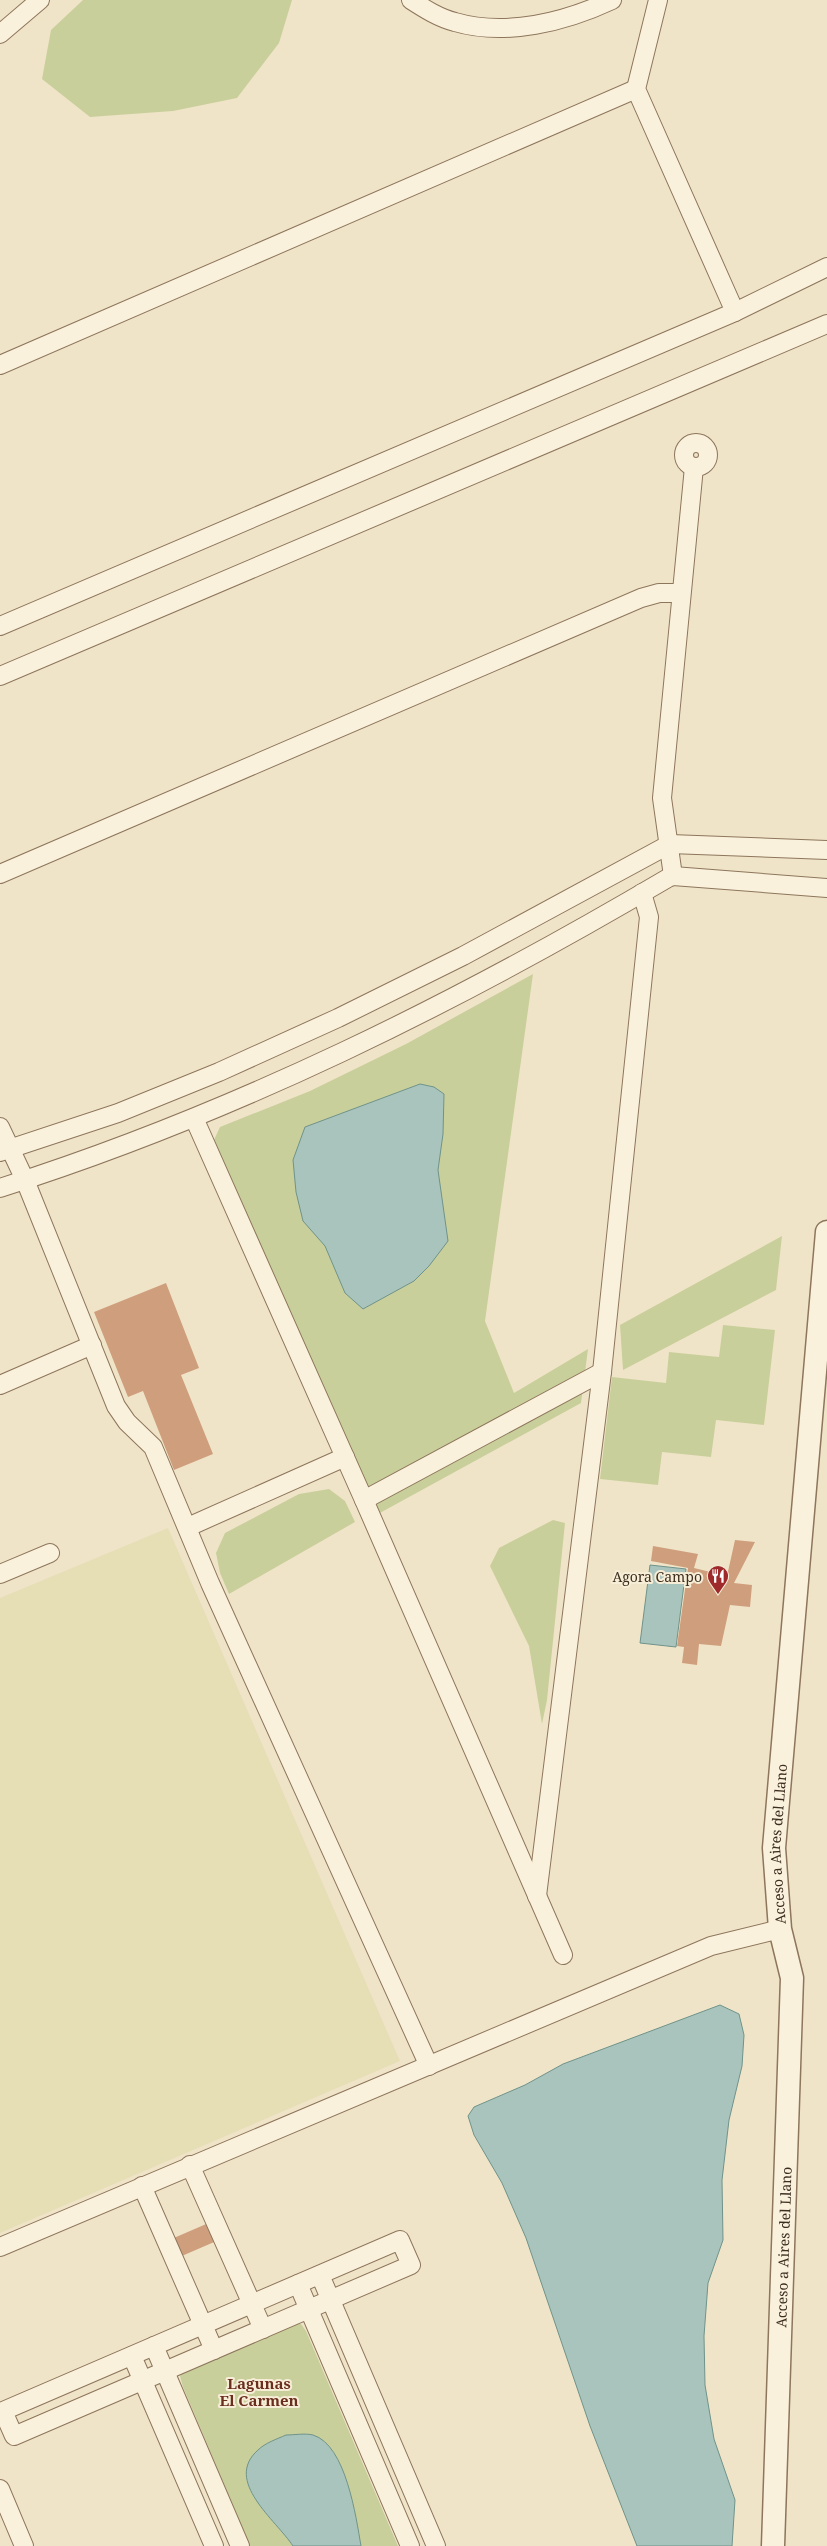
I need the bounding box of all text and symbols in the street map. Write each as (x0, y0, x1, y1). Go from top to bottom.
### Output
restaurant icon: Agora Campo (706, 1564, 730, 1595)
place label: Agora Campo (613, 1567, 702, 1586)
street label: Acceso a Aires del Llano (764, 1763, 791, 1925)
street label: Acceso a Aires del Llano (771, 2166, 795, 2328)
district label: Lagunas El Carmen (219, 2373, 299, 2410)

